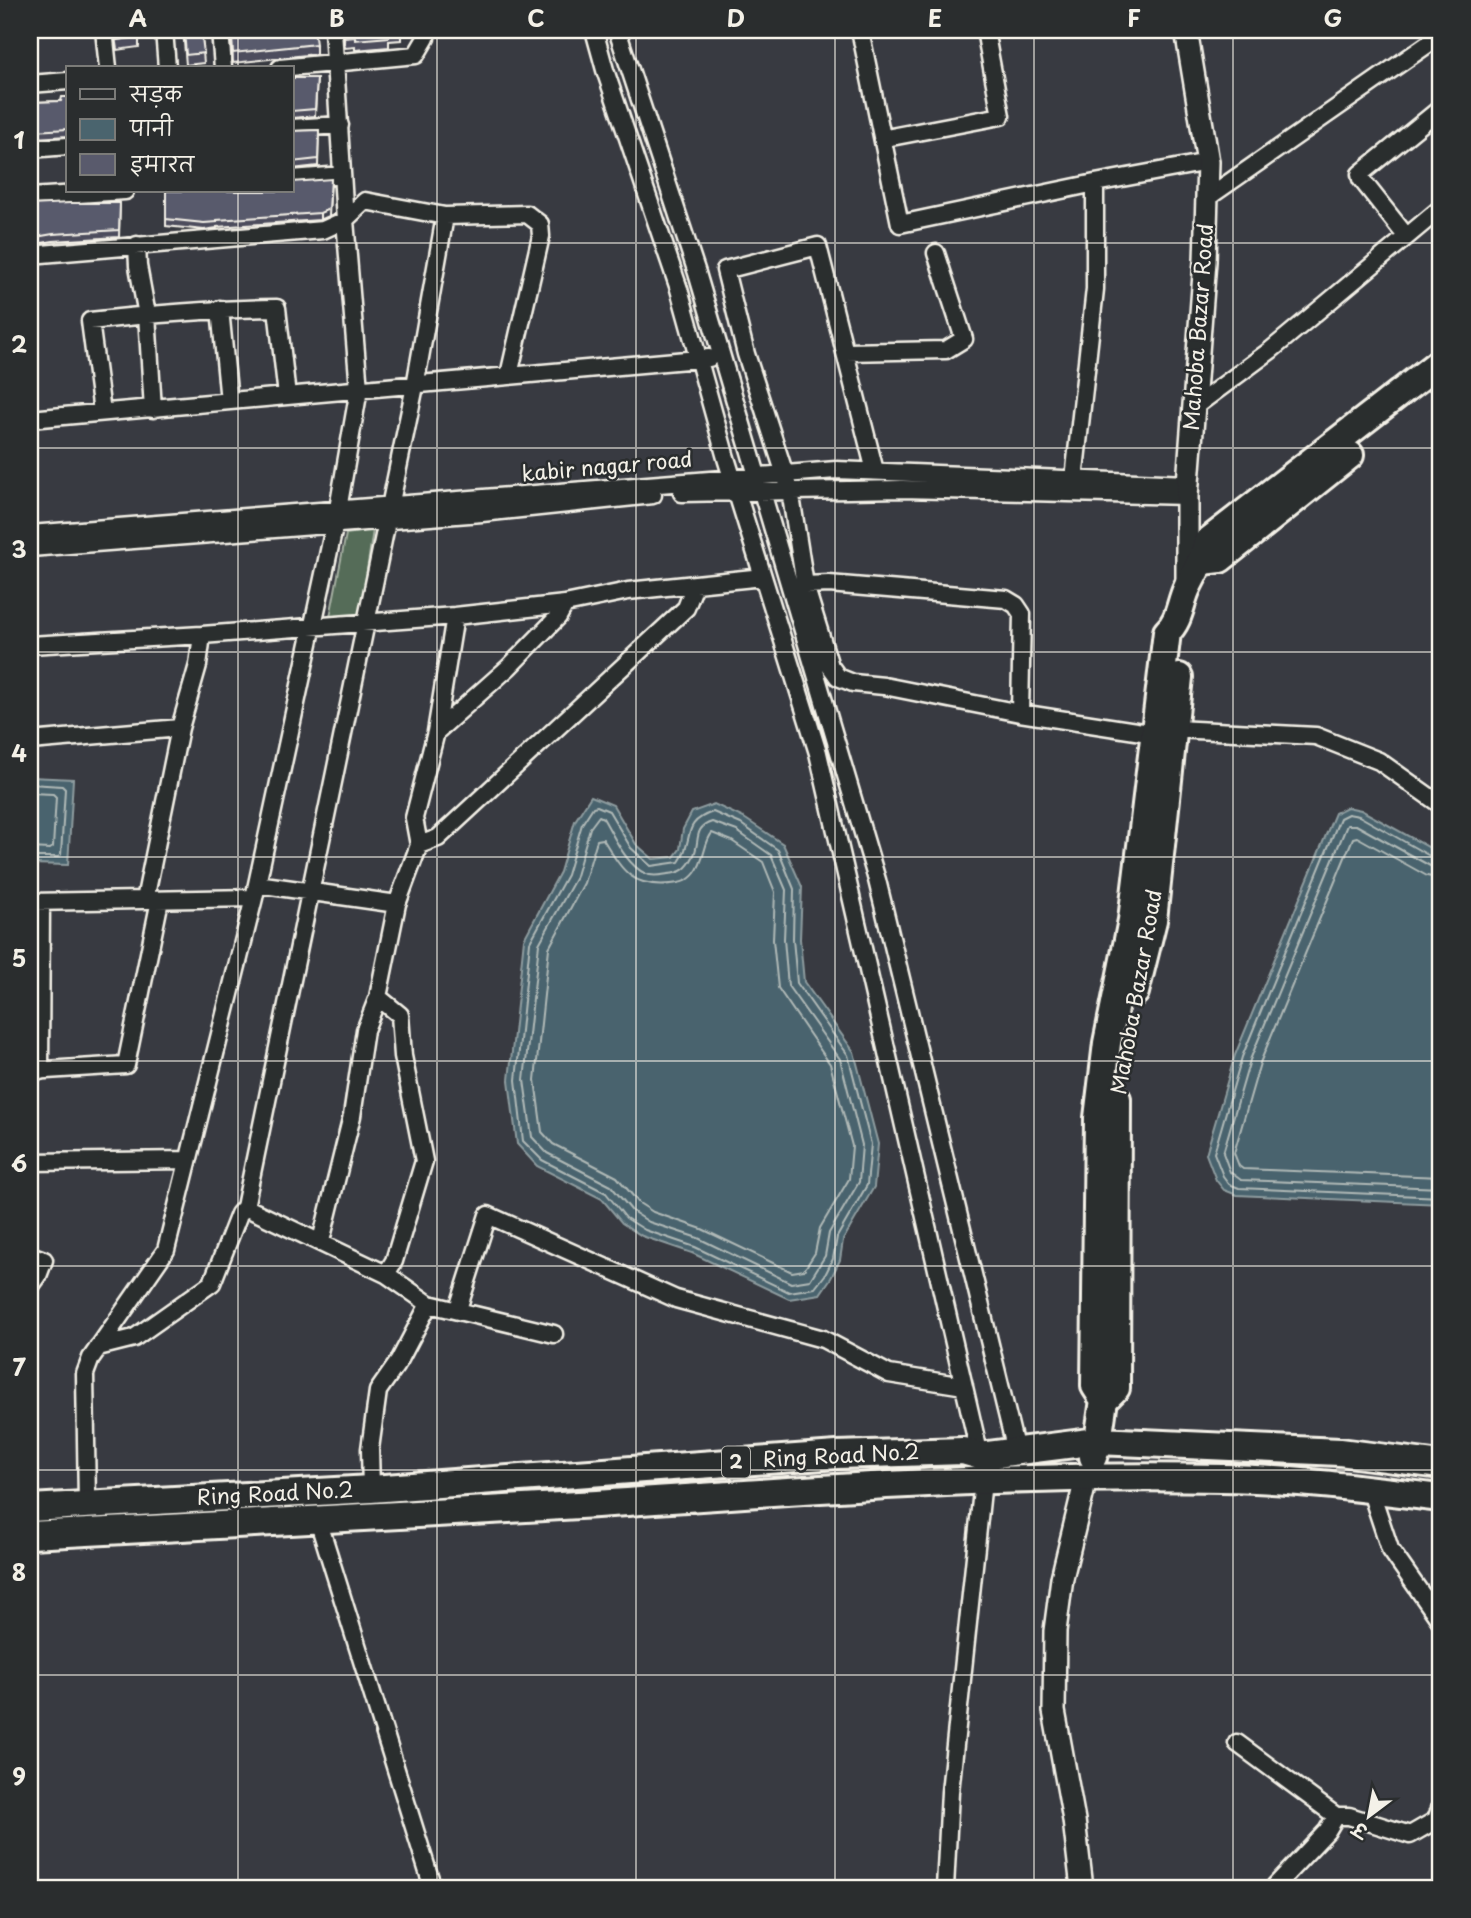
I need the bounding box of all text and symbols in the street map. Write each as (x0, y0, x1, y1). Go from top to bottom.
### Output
text: A (129, 0, 147, 35)
text: B (329, 0, 345, 35)
text: C (527, 0, 545, 35)
text: D (727, 0, 745, 35)
text: E (928, 0, 942, 35)
text: F (1127, 0, 1141, 35)
text: G (1324, 0, 1342, 35)
legend (66, 66, 294, 192)
text: सड़क (129, 77, 183, 109)
text: पानी (129, 111, 175, 143)
text: 1 (14, 122, 25, 157)
text: इमारत (130, 147, 196, 179)
street label: Mahoba Bazar Road (1174, 222, 1220, 432)
text: 2 (11, 326, 27, 361)
street label: kabir nagar road (520, 442, 694, 488)
text: 3 (11, 531, 27, 566)
text: 4 (11, 735, 27, 770)
street label: Mahoba Bazar Road (1101, 887, 1169, 1097)
text: 5 (12, 940, 26, 975)
text: 6 (11, 1145, 27, 1180)
text: 7 (12, 1349, 26, 1384)
street label: Ring Road No.2 (762, 1434, 920, 1474)
road number: 2 (722, 1446, 750, 1478)
street label: Ring Road No.2 (196, 1472, 354, 1512)
text: 8 (12, 1554, 26, 1589)
text: 9 (12, 1758, 26, 1793)
north arrow (1334, 1782, 1404, 1852)
text: उ (1345, 1815, 1374, 1848)

